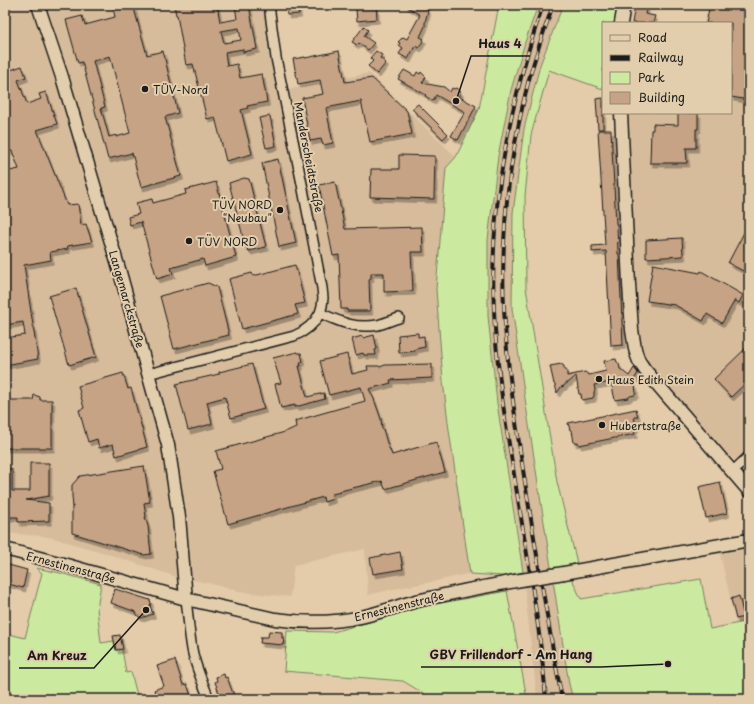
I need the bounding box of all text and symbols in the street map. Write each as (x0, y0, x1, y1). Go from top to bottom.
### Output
legend (602, 22, 732, 114)
text: Road (638, 28, 667, 46)
callout: Haus 4 (471, 32, 530, 56)
text: Haus 4 (478, 34, 522, 52)
text: Railway (638, 48, 684, 66)
text: Park (638, 68, 665, 86)
place label: TÜV-Nord (153, 81, 208, 98)
marker: TÜV-Nord (140, 84, 150, 94)
text: Building (638, 88, 685, 106)
street label: Manderscheidtstraße (290, 100, 328, 214)
place label: TÜV NORD "Neubau" (212, 196, 272, 226)
marker: TÜV NORD "Neubau" (275, 205, 285, 215)
place label: TÜV NORD (197, 233, 257, 250)
marker: TÜV NORD (184, 236, 194, 246)
street label: Langemarckstraße (105, 248, 149, 350)
place label: Haus Edith Stein (607, 371, 694, 388)
marker: Haus Edith Stein (594, 374, 604, 384)
place label: Hubertstraße (610, 417, 681, 434)
marker: Hubertstraße (597, 420, 607, 430)
street label: Ernestinenstraße (24, 547, 118, 587)
street label: Ernestinenstraße (352, 587, 446, 625)
callout: GBV Frillendorf - Am Hang (421, 643, 601, 667)
callout: Am Kreuz (19, 644, 94, 668)
text: GBV Frillendorf - Am Hang (430, 645, 592, 663)
text: Am Kreuz (27, 646, 87, 664)

